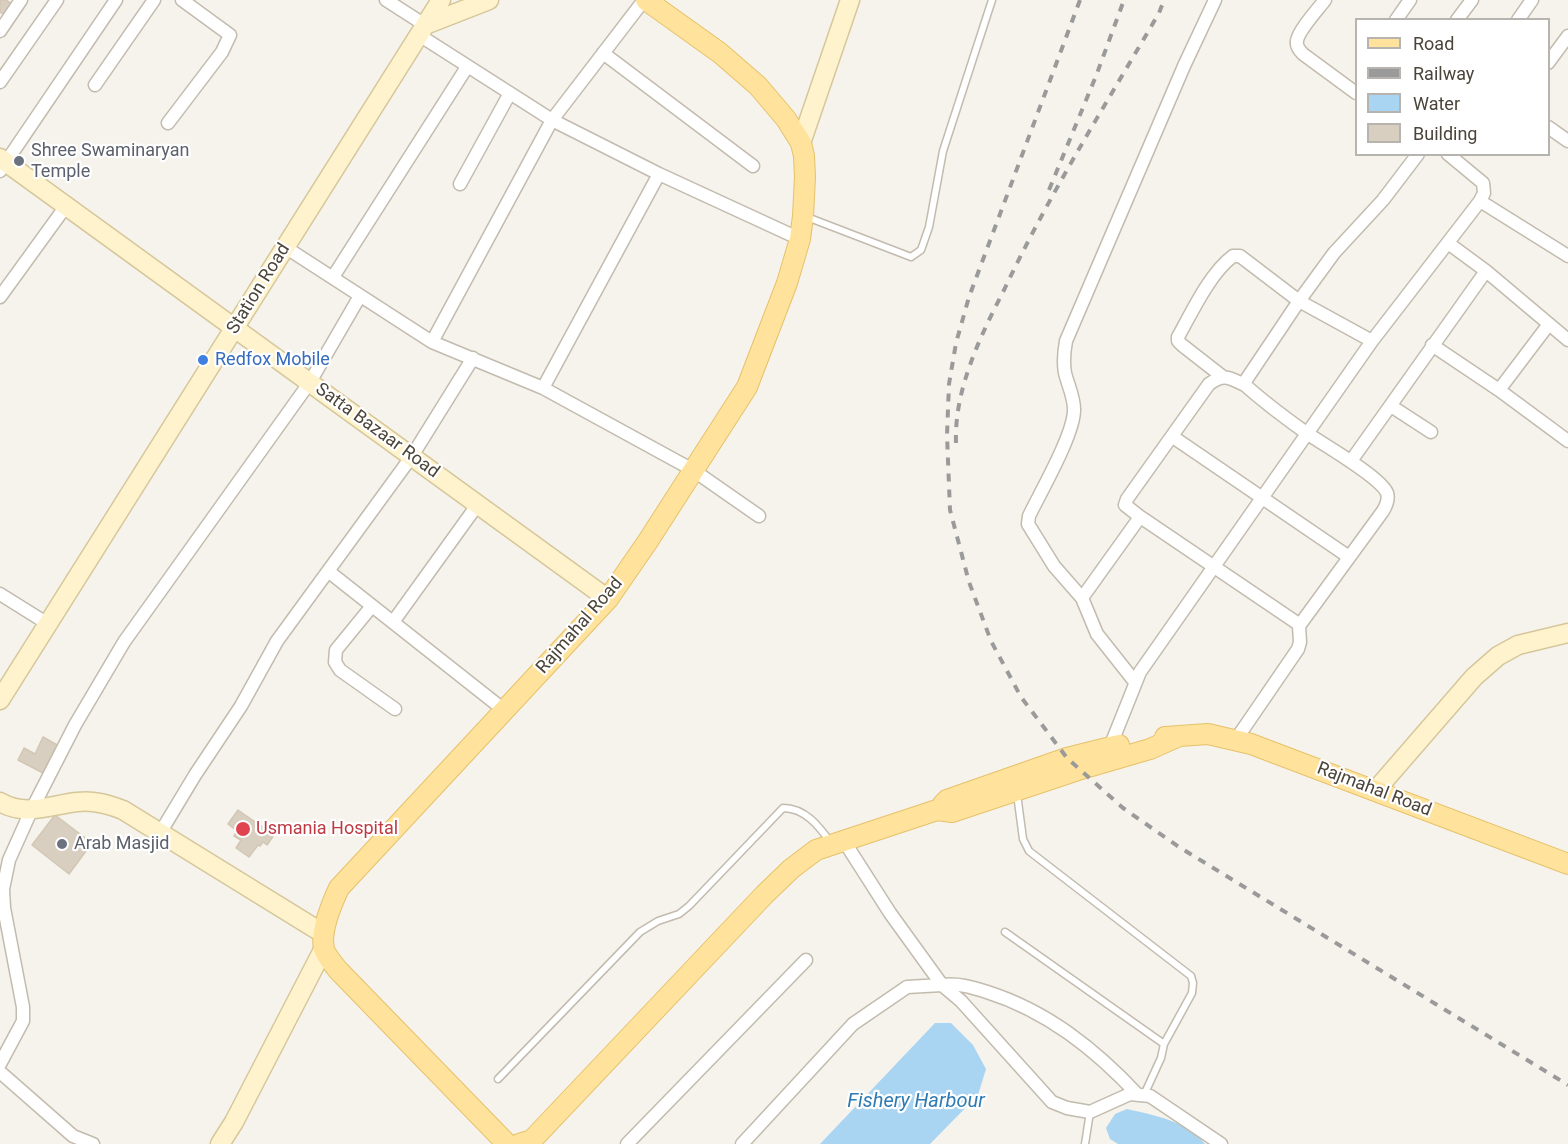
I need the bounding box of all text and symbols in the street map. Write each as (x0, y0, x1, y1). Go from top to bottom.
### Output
legend (1355, 18, 1550, 156)
text: Road (1413, 33, 1454, 54)
text: Railway (1413, 63, 1474, 84)
text: Water (1413, 93, 1460, 114)
text: Building (1413, 123, 1477, 144)
place label: Shree Swaminaryan Temple (31, 140, 189, 182)
marker: Shree Swaminaryan Temple (12, 154, 26, 168)
street label: Station Road (223, 240, 295, 338)
place label: Redfox Mobile (215, 349, 330, 371)
marker: Redfox Mobile (196, 353, 210, 367)
street label: Satta Bazaar Road (311, 379, 443, 483)
street label: Rajmahal Road (532, 573, 628, 679)
street label: Rajmahal Road (1314, 758, 1434, 822)
place label: Usmania Hospital (256, 818, 398, 840)
marker: Usmania Hospital (234, 820, 252, 838)
place label: Arab Masjid (74, 833, 169, 855)
marker: Arab Masjid (55, 837, 69, 851)
water label: Fishery Harbour (847, 1090, 985, 1114)

